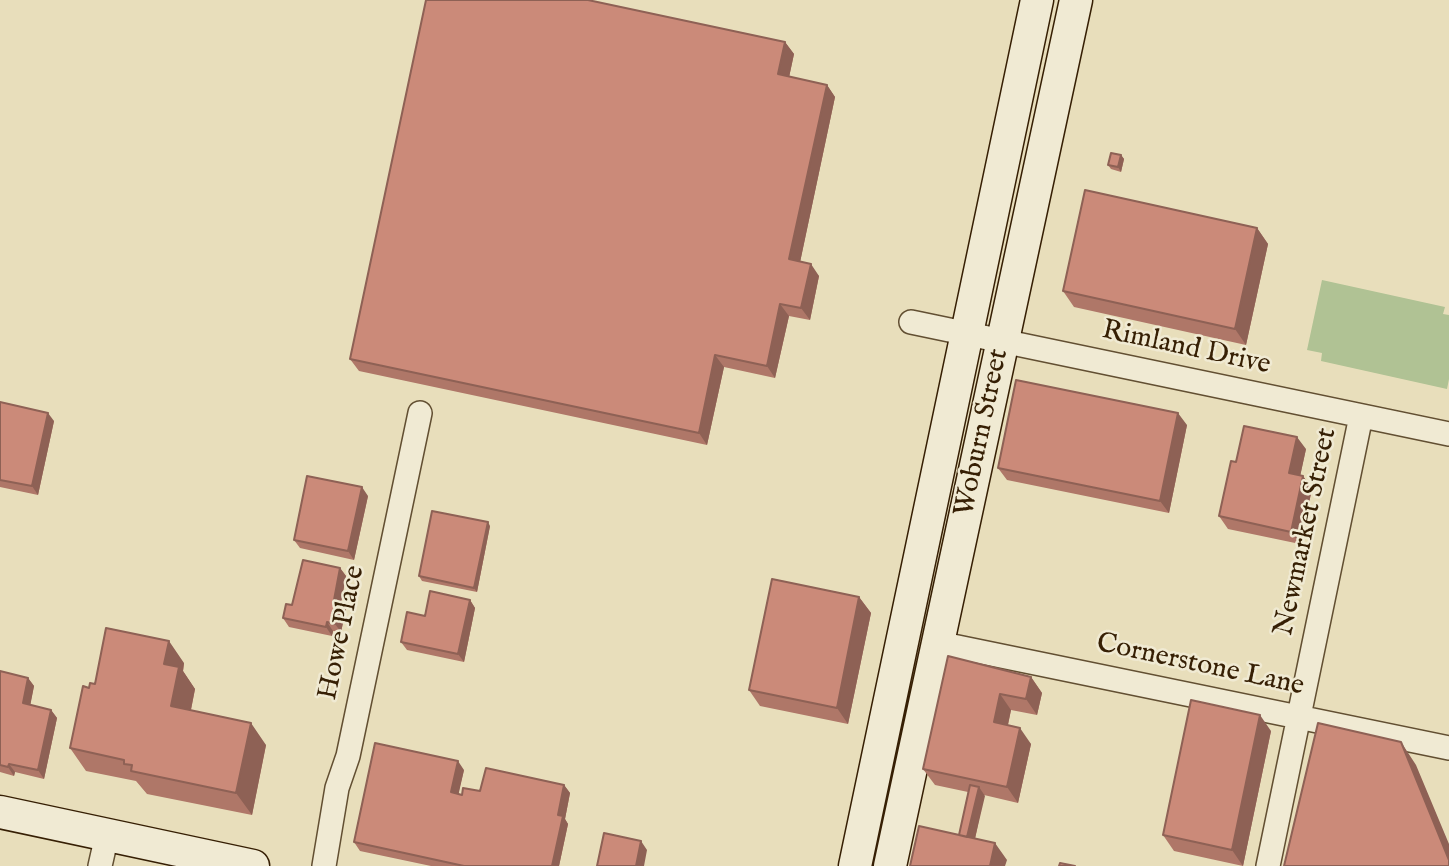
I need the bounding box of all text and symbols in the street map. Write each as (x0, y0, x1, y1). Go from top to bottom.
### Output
street label: Rimland Drive (1099, 315, 1273, 383)
street label: Woburn Street (949, 346, 1017, 520)
street label: Newmarket Street (1269, 425, 1345, 639)
street label: Howe Place (312, 563, 374, 703)
street label: Cornerstone Lane (1093, 628, 1307, 704)

